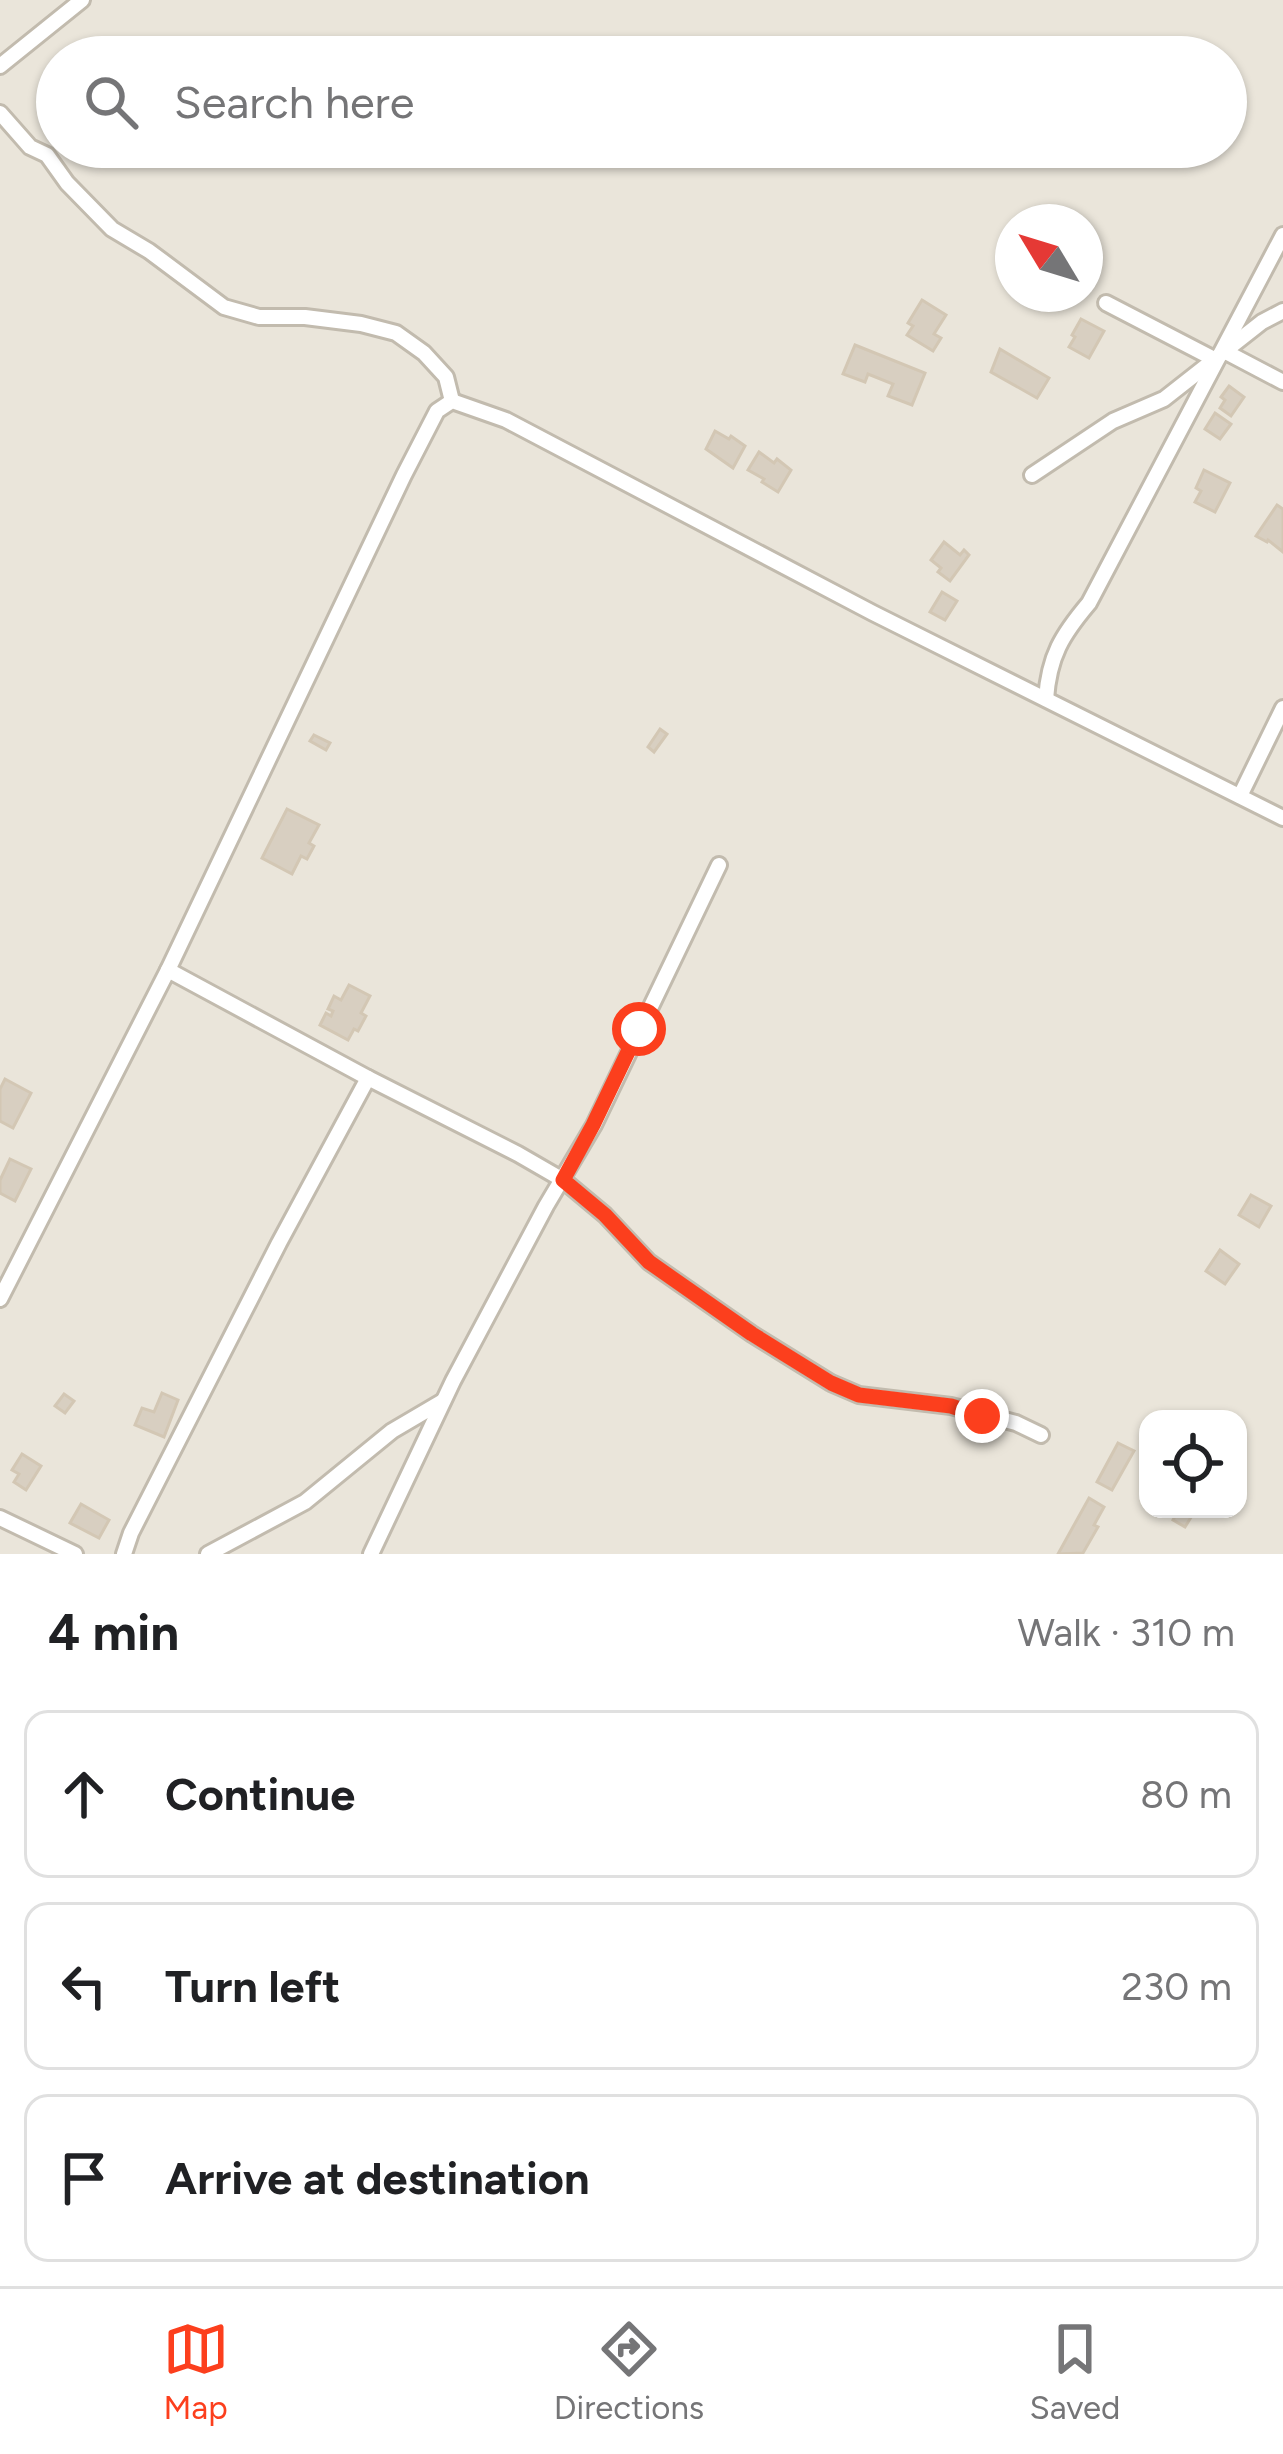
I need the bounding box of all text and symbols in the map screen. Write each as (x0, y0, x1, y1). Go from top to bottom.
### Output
search box (36, 36, 1247, 168)
icon: search (78, 69, 144, 135)
text: Search here (174, 75, 414, 129)
north arrow (995, 204, 1103, 312)
route start (612, 1002, 666, 1056)
route end (955, 1389, 1009, 1443)
map controls (1139, 1410, 1247, 1518)
button: locate (1139, 1410, 1247, 1518)
text: 4 min (48, 1602, 179, 1663)
text: Walk · 310 m (1017, 1609, 1235, 1656)
icon: ahead (51, 1761, 117, 1827)
text: Continue (165, 1767, 355, 1821)
text: 80 m (1140, 1771, 1232, 1818)
icon: left (51, 1953, 117, 2019)
text: Turn left (165, 1959, 340, 2013)
text: 230 m (1121, 1963, 1232, 2010)
icon: arrive (51, 2145, 117, 2211)
text: Arrive at destination (165, 2151, 589, 2205)
tab: Map (163, 2316, 229, 2427)
tab: Directions (554, 2316, 704, 2427)
tab: Saved (1029, 2316, 1120, 2427)

